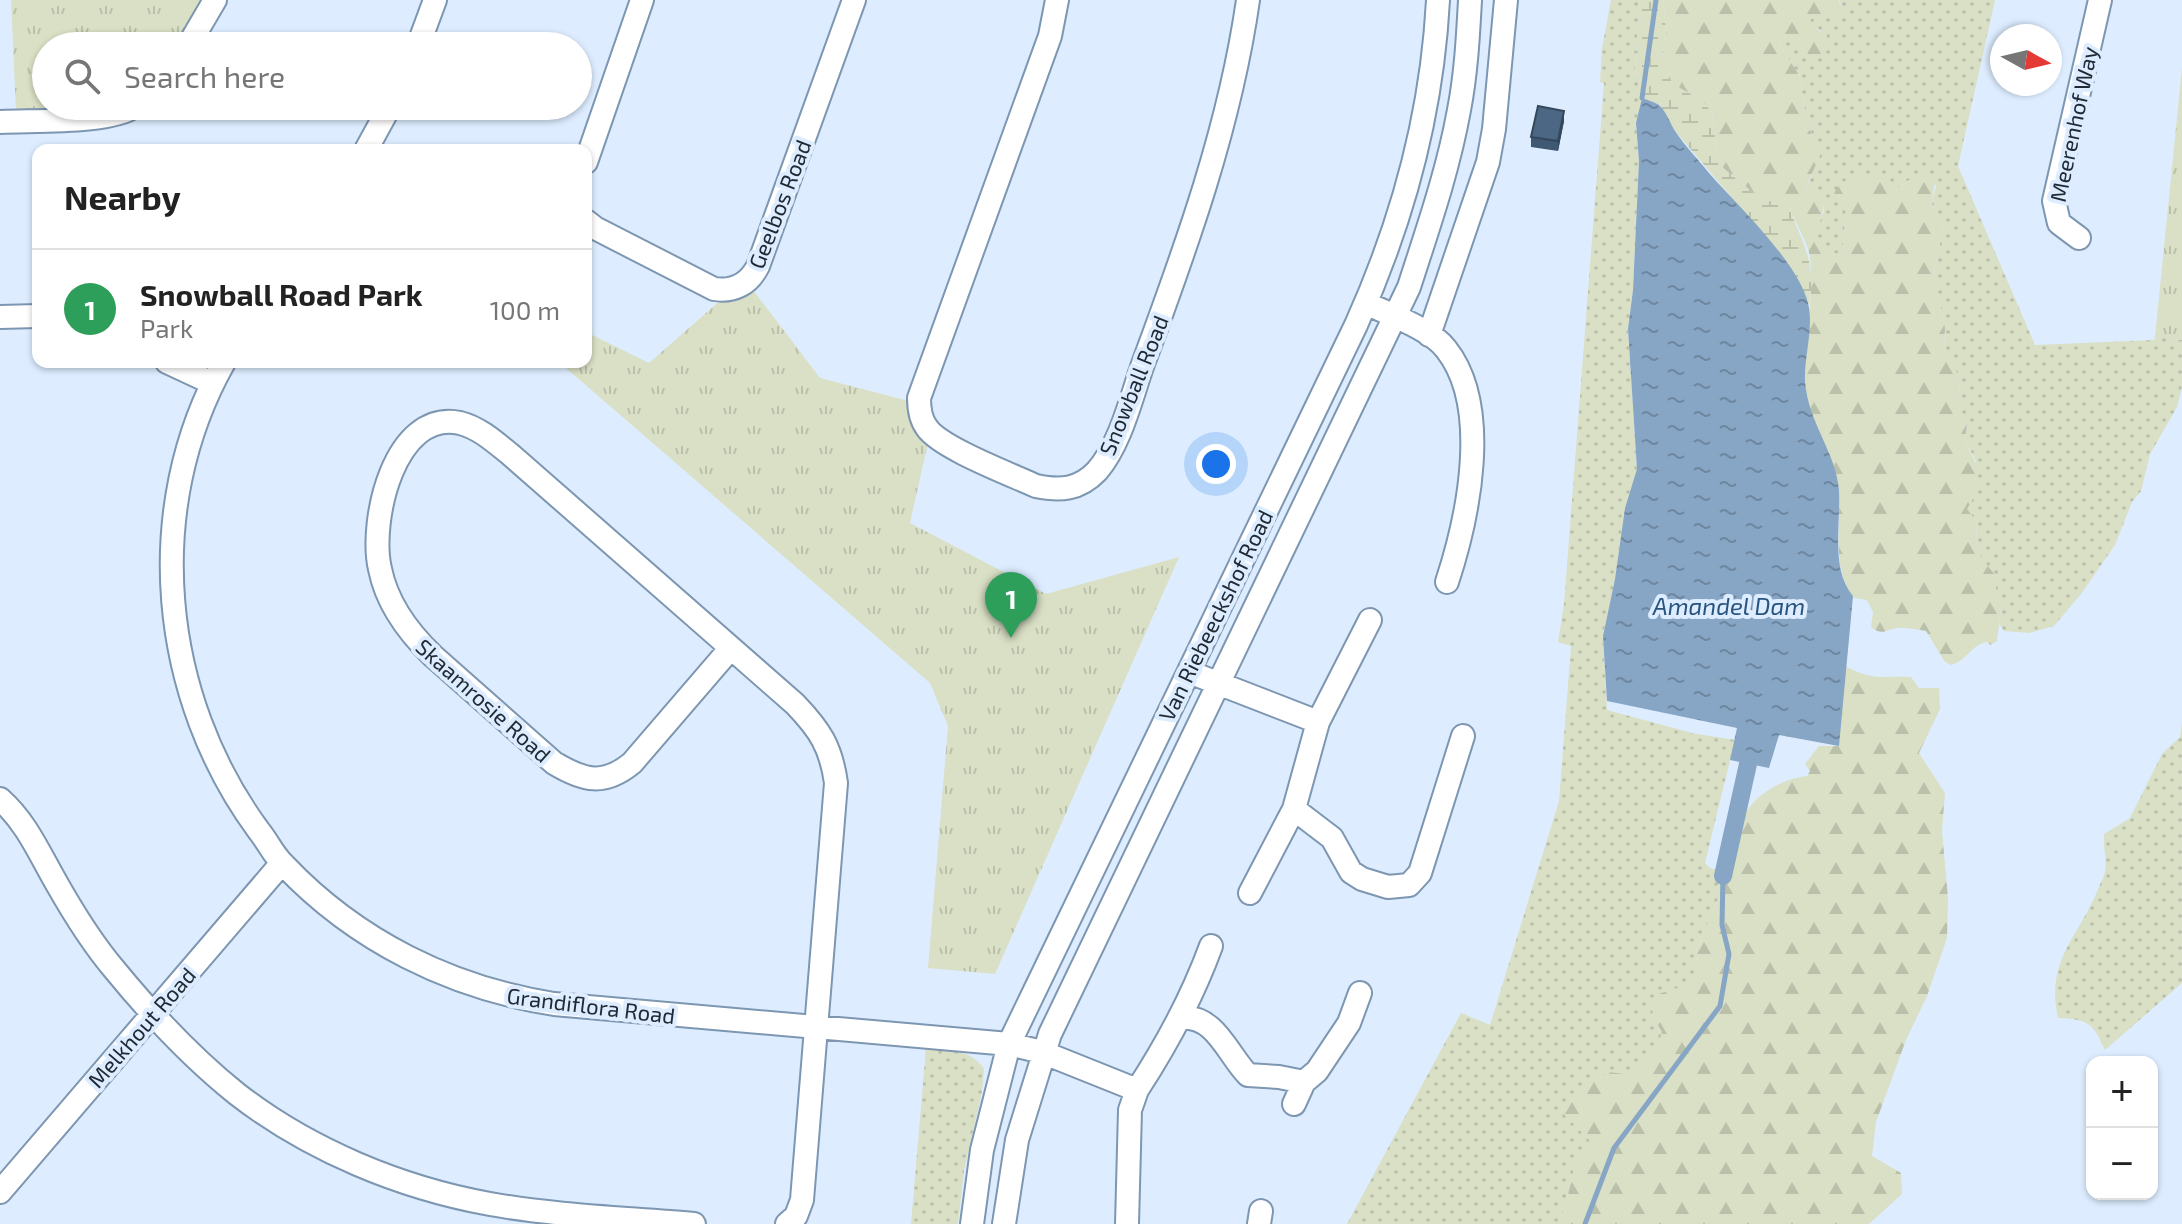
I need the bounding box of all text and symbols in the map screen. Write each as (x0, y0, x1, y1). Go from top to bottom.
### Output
north arrow (1990, 24, 2062, 96)
search box (32, 32, 592, 120)
street label: Meerenhof Way (2044, 44, 2102, 204)
icon: search (60, 54, 104, 98)
text: Search here (124, 58, 285, 94)
street label: Geelbos Road (743, 136, 815, 272)
text: Nearby (64, 176, 181, 217)
text: Snowball Road Park (140, 276, 423, 312)
text: 1 (84, 294, 96, 325)
text: 100 m (490, 294, 560, 325)
street label: Snowball Road (1093, 311, 1173, 459)
text: Park (140, 312, 193, 343)
your location (1196, 444, 1236, 484)
street label: Van Riebeeckshof Road (1153, 505, 1277, 725)
pin: 1 (985, 572, 1037, 638)
water label: Amandel Dam (1652, 591, 1805, 620)
street label: Skaamrosie Road (411, 633, 557, 767)
street label: Melkhout Road (82, 962, 200, 1092)
street label: Grandiflora Road (505, 982, 677, 1028)
map controls (2086, 1056, 2158, 1200)
button: + (2086, 1056, 2158, 1128)
button: − (2086, 1128, 2158, 1200)

